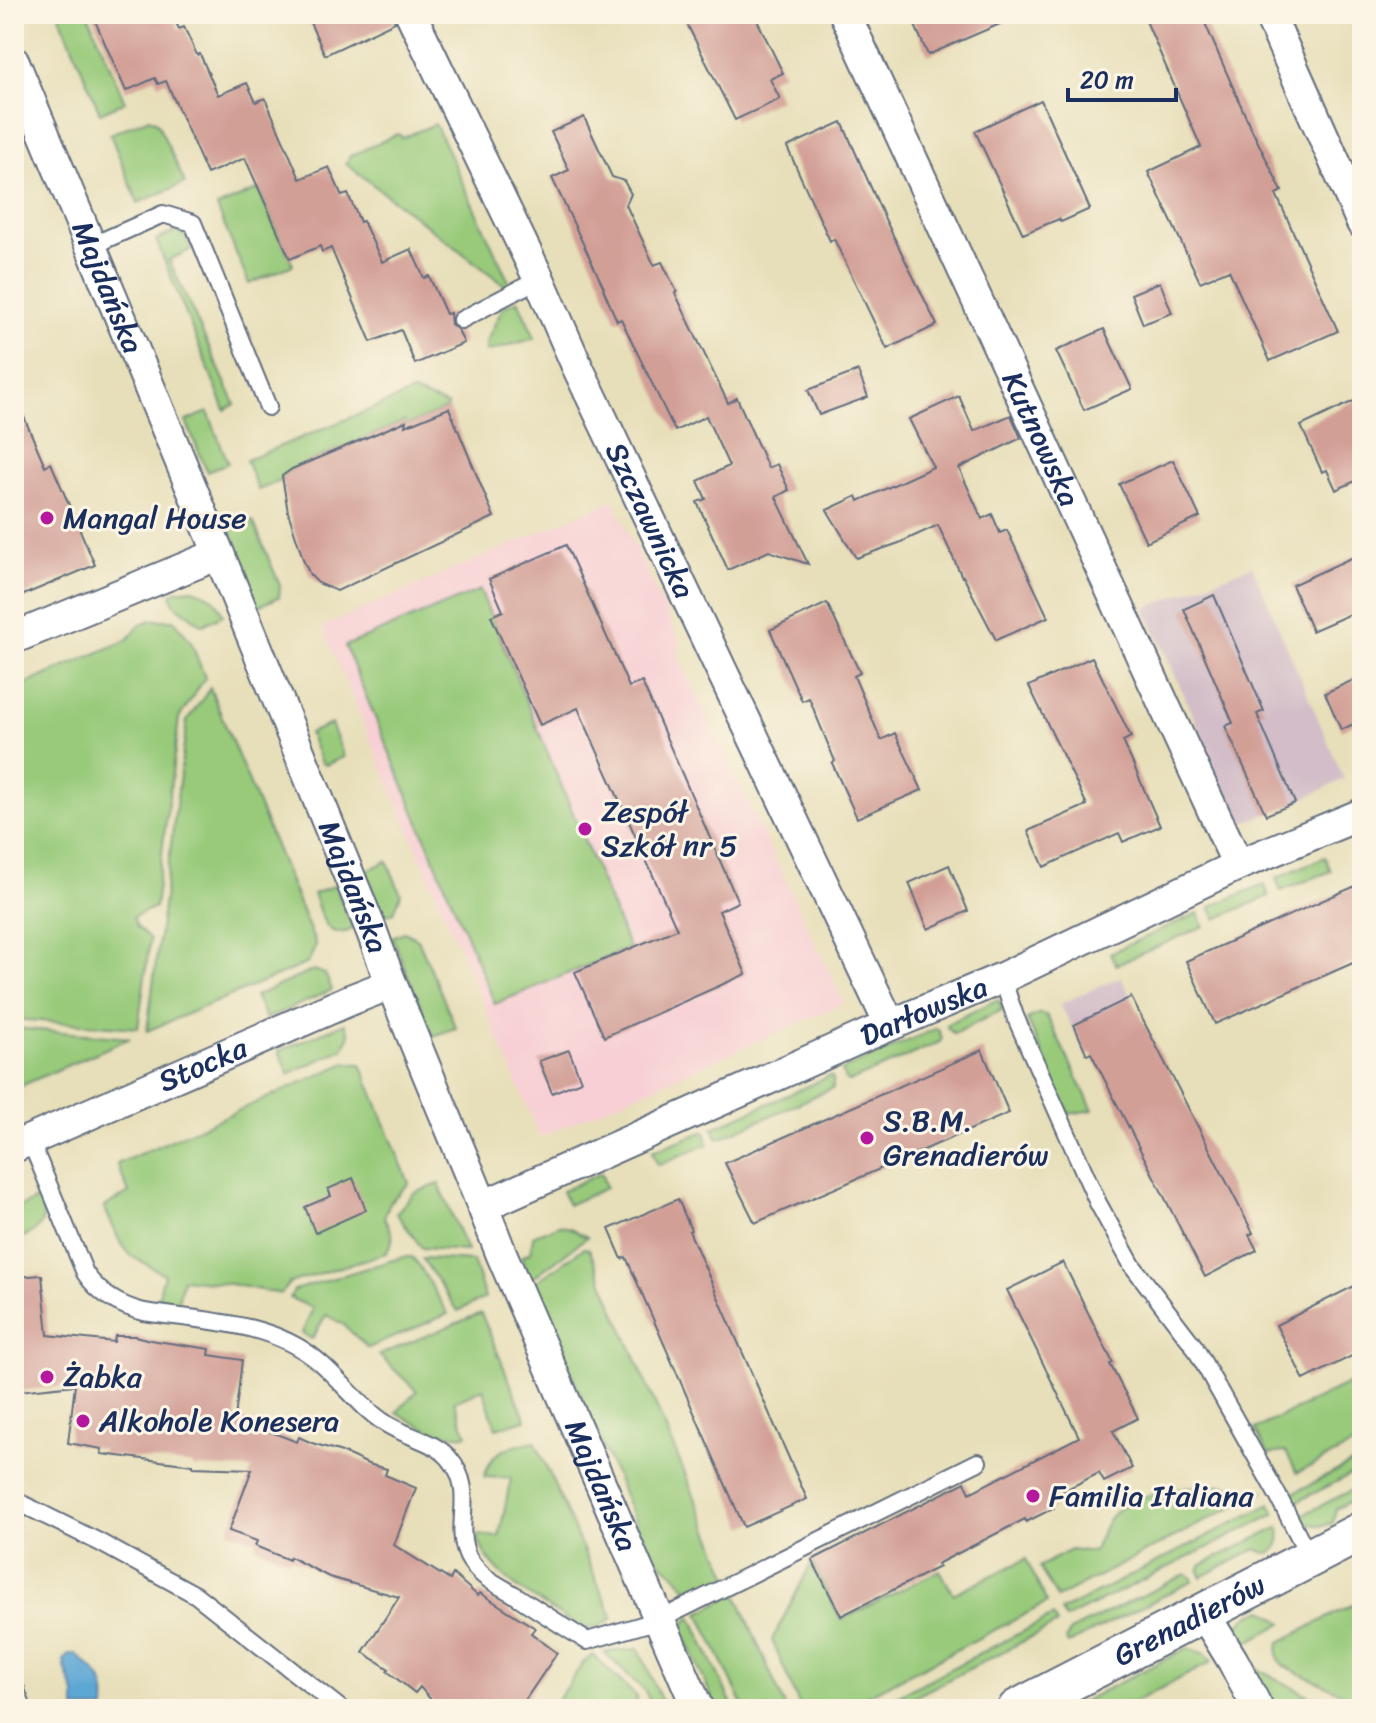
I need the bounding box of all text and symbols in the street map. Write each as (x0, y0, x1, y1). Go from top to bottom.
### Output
scale bar (1068, 52, 1176, 102)
text: 20 m (1080, 59, 1134, 101)
street label: Majdańska (56, 212, 160, 362)
street label: Kutnowska (986, 362, 1096, 516)
street label: Szczawnicka (590, 433, 711, 608)
place label: Mangal House (63, 491, 247, 545)
marker: Mangal House (38, 509, 56, 527)
place label: Zespół Szkół nr 5 (601, 785, 738, 873)
street label: Majdańska (302, 812, 405, 961)
marker: Zespół Szkół nr 5 (576, 820, 594, 838)
street label: Darłowska (851, 960, 996, 1062)
street label: Stocka (149, 1021, 257, 1108)
place label: S.B.M. Grenadierów (883, 1094, 1049, 1182)
marker: S.B.M. Grenadierów (858, 1129, 876, 1147)
place label: Żabka (63, 1350, 143, 1404)
marker: Żabka (38, 1368, 56, 1386)
place label: Alkohole Konesera (98, 1394, 339, 1448)
street label: Majdańska (549, 1411, 654, 1560)
marker: Alkohole Konesera (74, 1412, 92, 1430)
place label: Familia Italiana (1049, 1469, 1255, 1523)
marker: Familia Italiana (1024, 1487, 1042, 1505)
street label: Grenadierów (1103, 1558, 1276, 1682)

